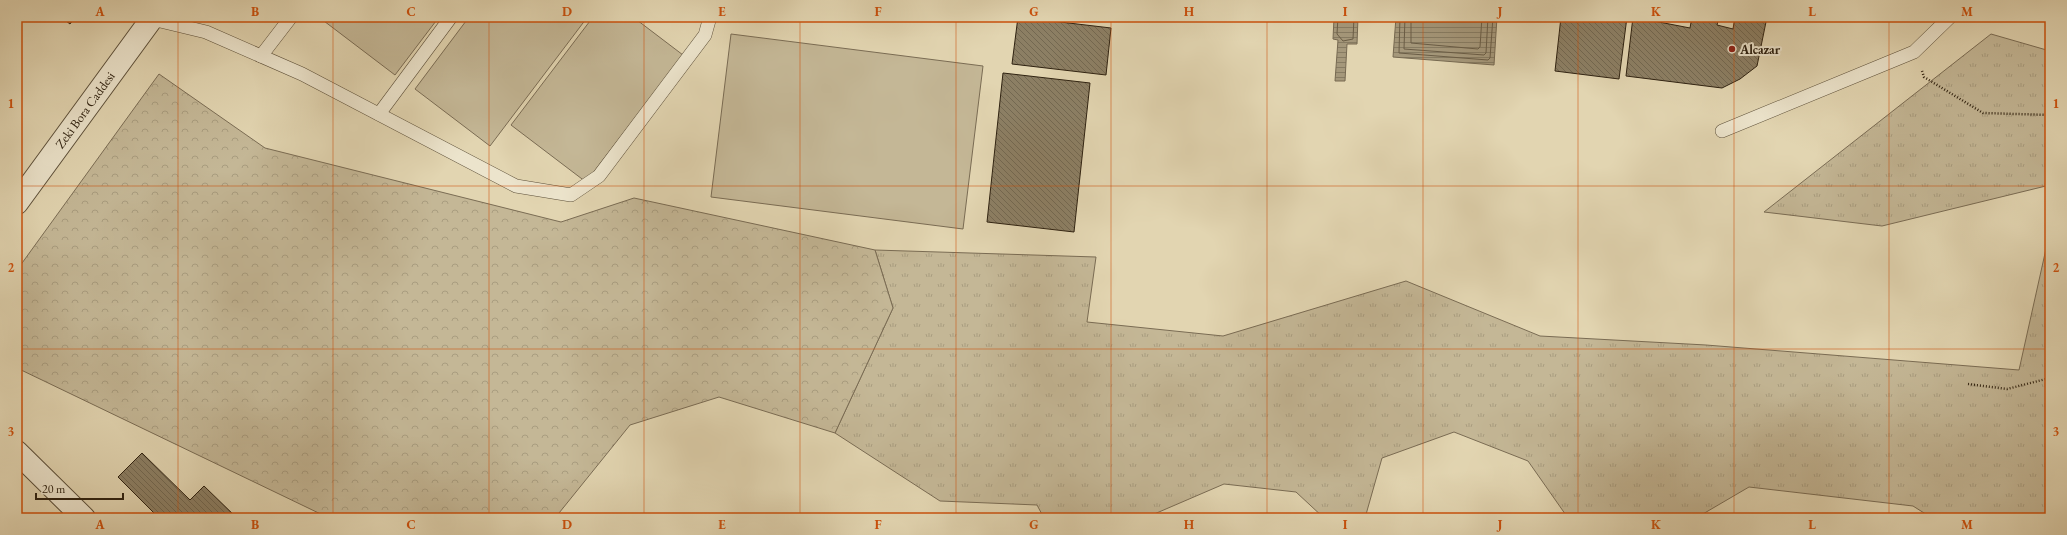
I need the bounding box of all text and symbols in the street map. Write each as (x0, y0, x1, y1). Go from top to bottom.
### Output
text: A (94, 3, 105, 20)
text: B (251, 3, 259, 20)
text: C (406, 3, 416, 20)
text: D (562, 3, 572, 20)
text: E (718, 3, 726, 20)
text: F (874, 3, 882, 20)
text: G (1029, 3, 1039, 20)
text: H (1184, 3, 1195, 20)
text: I (1343, 3, 1348, 20)
text: J (1496, 3, 1503, 20)
text: K (1651, 3, 1662, 20)
text: L (1808, 3, 1816, 20)
text: M (1961, 3, 1973, 20)
place label: Alcazar (1739, 41, 1781, 58)
marker: Alcazar (1727, 44, 1737, 54)
street label: Zeki Bora Caddesi (51, 68, 119, 152)
text: 1 (8, 95, 15, 112)
text: 1 (2053, 95, 2060, 112)
text: 2 (8, 259, 15, 276)
text: 2 (2053, 259, 2060, 276)
text: 3 (8, 423, 15, 440)
text: 3 (2053, 423, 2060, 440)
scale bar (36, 475, 123, 501)
text: 20 m (42, 481, 66, 497)
text: A (94, 516, 105, 533)
text: B (251, 516, 259, 533)
text: C (406, 516, 416, 533)
text: D (562, 516, 572, 533)
text: E (718, 516, 726, 533)
text: F (874, 516, 882, 533)
text: G (1029, 516, 1039, 533)
text: H (1184, 516, 1195, 533)
text: I (1343, 516, 1348, 533)
text: J (1496, 516, 1503, 533)
text: K (1651, 516, 1662, 533)
text: L (1808, 516, 1816, 533)
text: M (1961, 516, 1973, 533)

